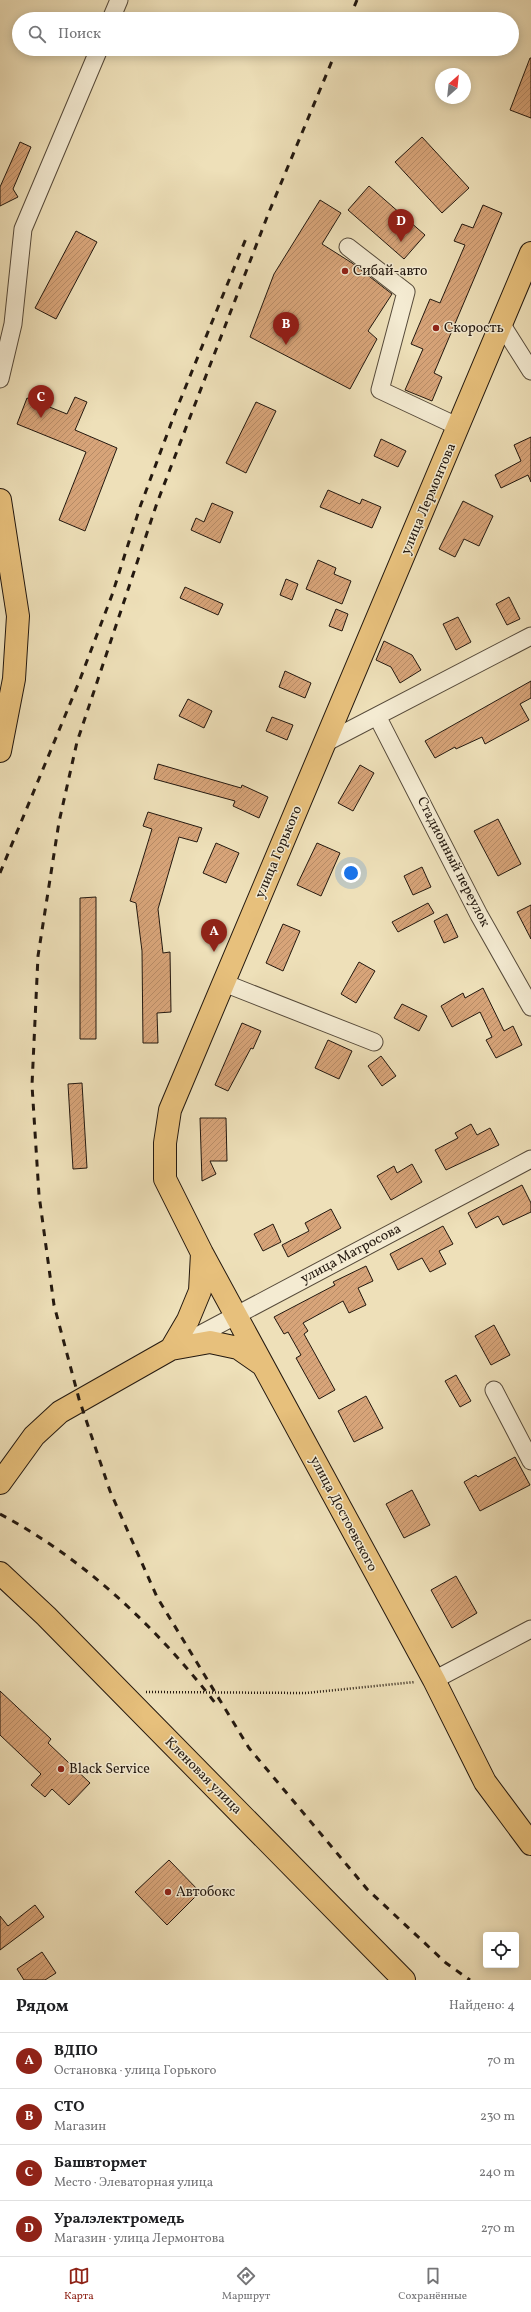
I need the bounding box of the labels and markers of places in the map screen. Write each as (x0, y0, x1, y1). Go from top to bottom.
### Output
pin: D (388, 209, 414, 242)
place label: Сибай-авто (353, 262, 427, 281)
marker: Сибай-авто (340, 266, 350, 276)
pin: B (273, 312, 299, 345)
place label: Скорость (444, 319, 504, 338)
marker: Скорость (431, 323, 441, 333)
pin: C (28, 385, 54, 418)
pin: A (201, 919, 227, 952)
place label: Black Service (69, 1760, 150, 1779)
marker: Black Service (56, 1764, 66, 1774)
place label: Автобокс (176, 1883, 235, 1902)
marker: Автобокс (163, 1887, 173, 1897)

